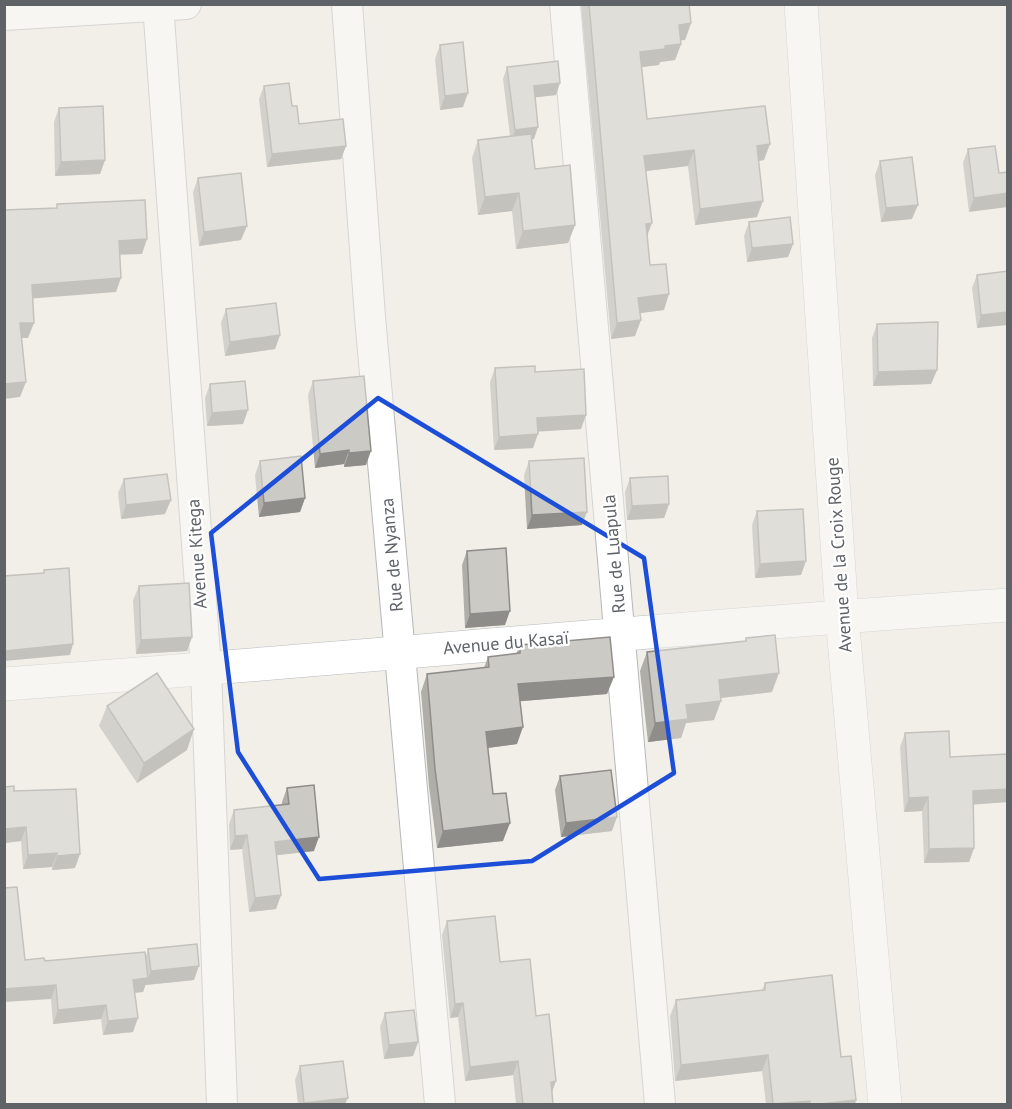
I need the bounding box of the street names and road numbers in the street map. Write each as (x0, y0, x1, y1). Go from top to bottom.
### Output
street label: Avenue de la Croix Rouge (820, 457, 857, 653)
street label: Rue de Luapula (597, 494, 630, 614)
street label: Rue de Nyanza (375, 497, 408, 613)
street label: Avenue Kitega (181, 498, 212, 610)
street label: Avenue du Kasaï (442, 625, 571, 659)

